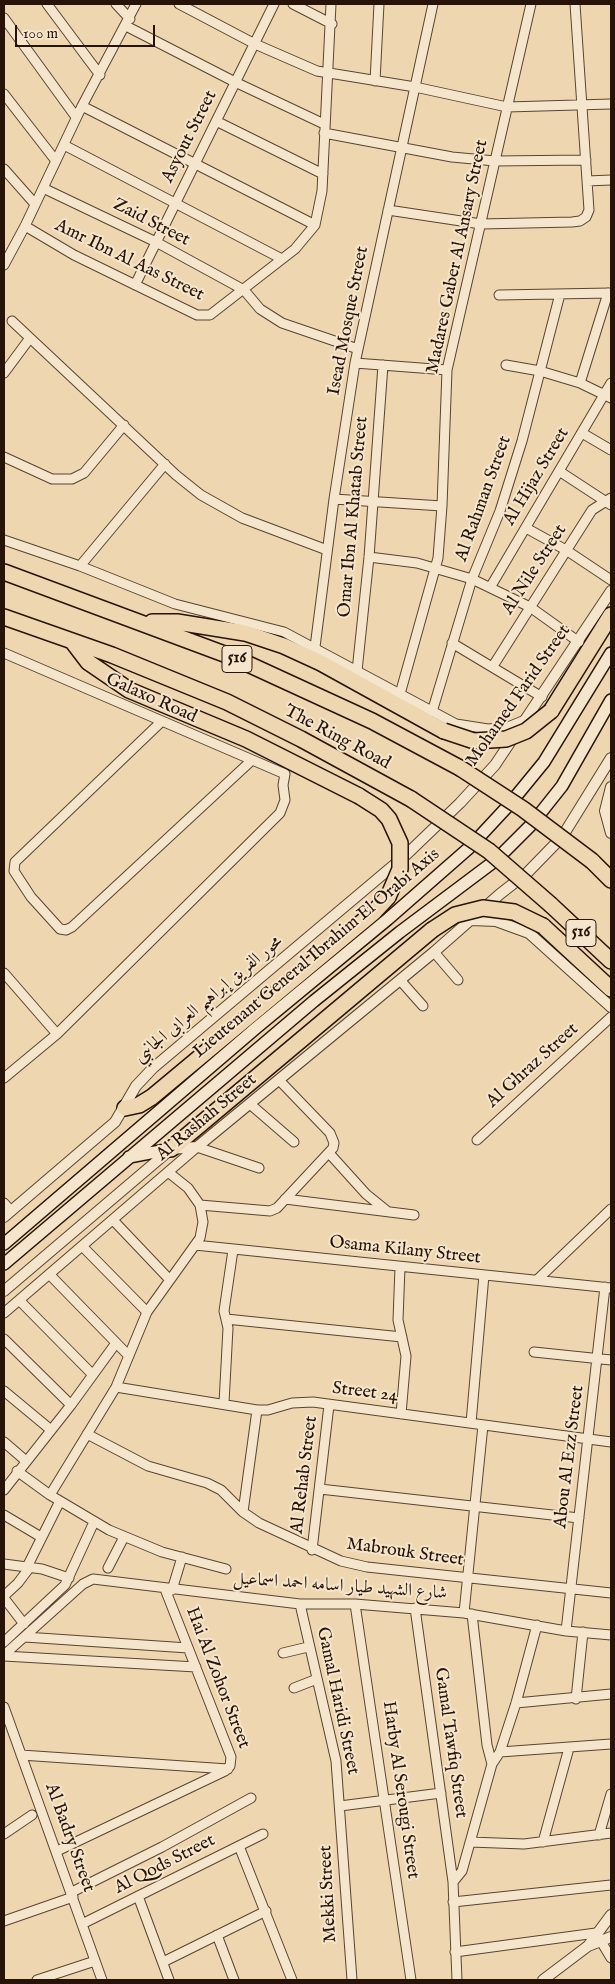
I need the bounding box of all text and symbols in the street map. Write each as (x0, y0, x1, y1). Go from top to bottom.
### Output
scale bar (18, 15, 158, 47)
text: 100 m (23, 24, 58, 43)
street label: Asyout Street (157, 87, 223, 187)
street label: Madares Gaber Al Ansary Street (423, 138, 493, 376)
street label: Zaid Street (109, 194, 193, 252)
street label: Amr Ibn Al Aas Street (51, 215, 207, 307)
street label: Isead Mosque Street (324, 245, 374, 397)
street label: Omar Ibn Al Khatab Street (334, 416, 374, 618)
street label: Al Hijaz Street (499, 424, 575, 530)
street label: Al Rahman Street (451, 433, 517, 565)
street label: Al Nile Street (498, 521, 572, 619)
street label: Mohamed Farid Street (462, 621, 576, 771)
road number: 516 (222, 646, 252, 672)
street label: Galaxo Road (102, 669, 200, 729)
street label: The Ring Road (280, 701, 394, 775)
street label: Lieutenant General Ibrahim El Orabi Axis (189, 844, 445, 1064)
road number: 516 (566, 920, 596, 946)
street label: محور الفريق إبراهيم العرابى الجانبي (130, 932, 288, 1068)
street label: Al Ghraz Street (483, 1019, 583, 1113)
street label: Al Rashah Street (152, 1070, 262, 1166)
street label: Osama Kilany Street (328, 1232, 482, 1270)
street label: Street 24 (331, 1378, 399, 1408)
street label: Abou Al Ezz Street (551, 1384, 589, 1530)
street label: Al Rehab Street (287, 1415, 323, 1535)
street label: Mabrouk Street (345, 1534, 465, 1572)
street label: شارع الشهيد طيار اسامه احمد اسماعيل (232, 1569, 448, 1605)
street label: Hai Al Zohor Street (180, 1604, 254, 1752)
street label: Gamal Haridi Street (311, 1625, 363, 1777)
street label: Gamal Tawfiq Street (429, 1666, 471, 1820)
street label: Harby Al Serougi Street (377, 1700, 423, 1880)
street label: Al Badry Street (39, 1781, 99, 1895)
street label: Al Qods Street (111, 1830, 219, 1900)
street label: Mekki Street (316, 1845, 342, 1943)

